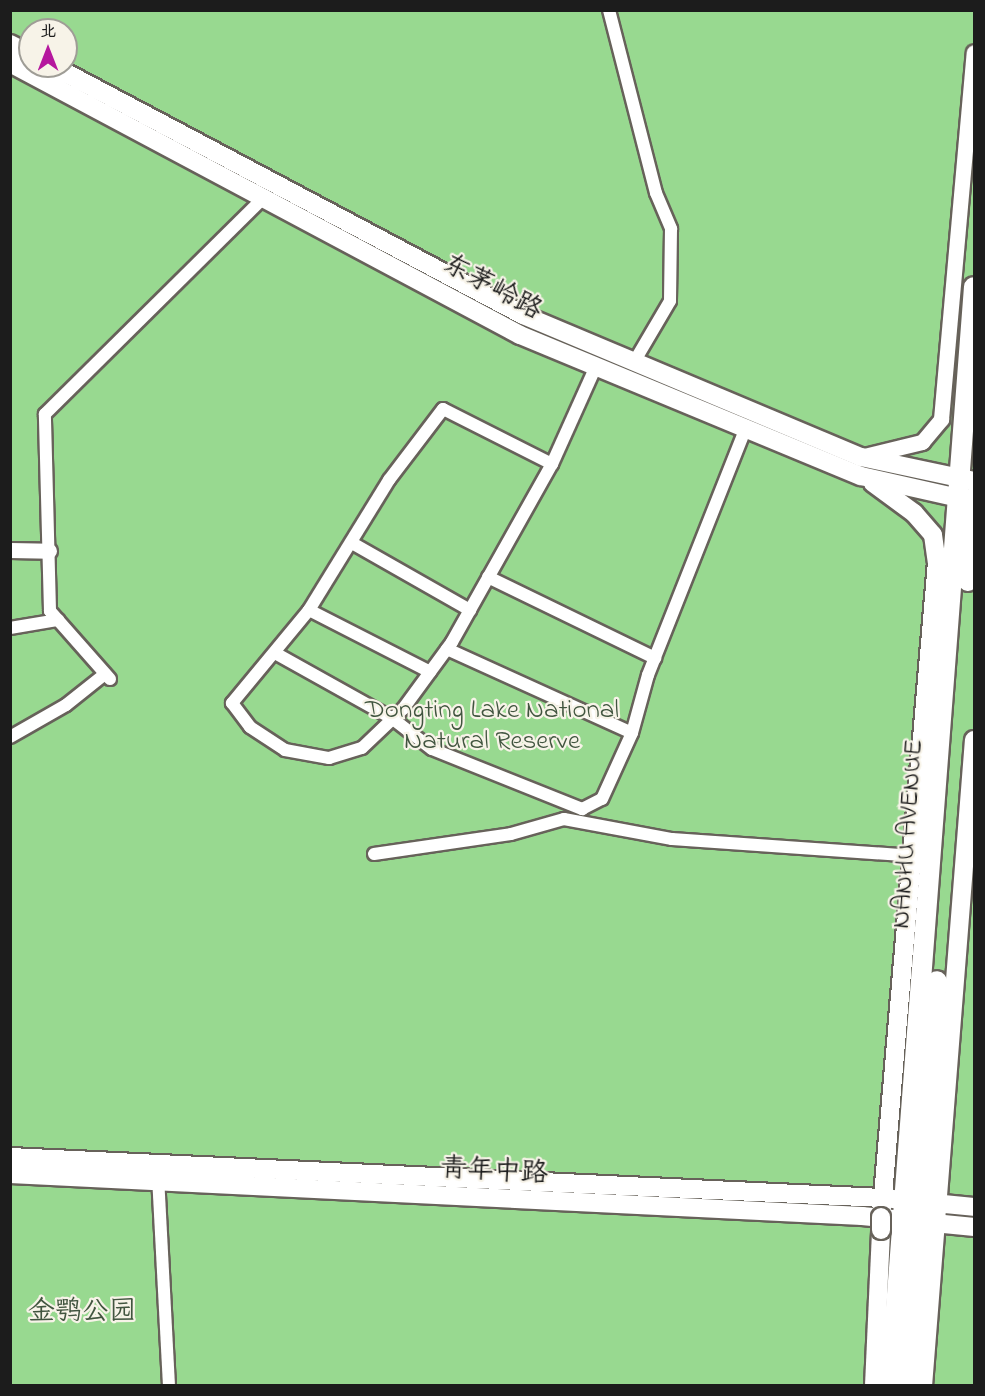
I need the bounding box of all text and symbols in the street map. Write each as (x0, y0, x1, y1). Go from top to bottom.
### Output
north arrow (18, 18, 78, 78)
text: 北 (40, 20, 56, 44)
street label: 东茅岭路 (437, 248, 547, 328)
park label: Dongting Lake National Natural Reserve (365, 694, 619, 757)
street label: NANHU AVENUE (885, 738, 931, 930)
street label: 青年中路 (439, 1153, 549, 1191)
park label: 金鹗公园 (28, 1297, 136, 1329)

